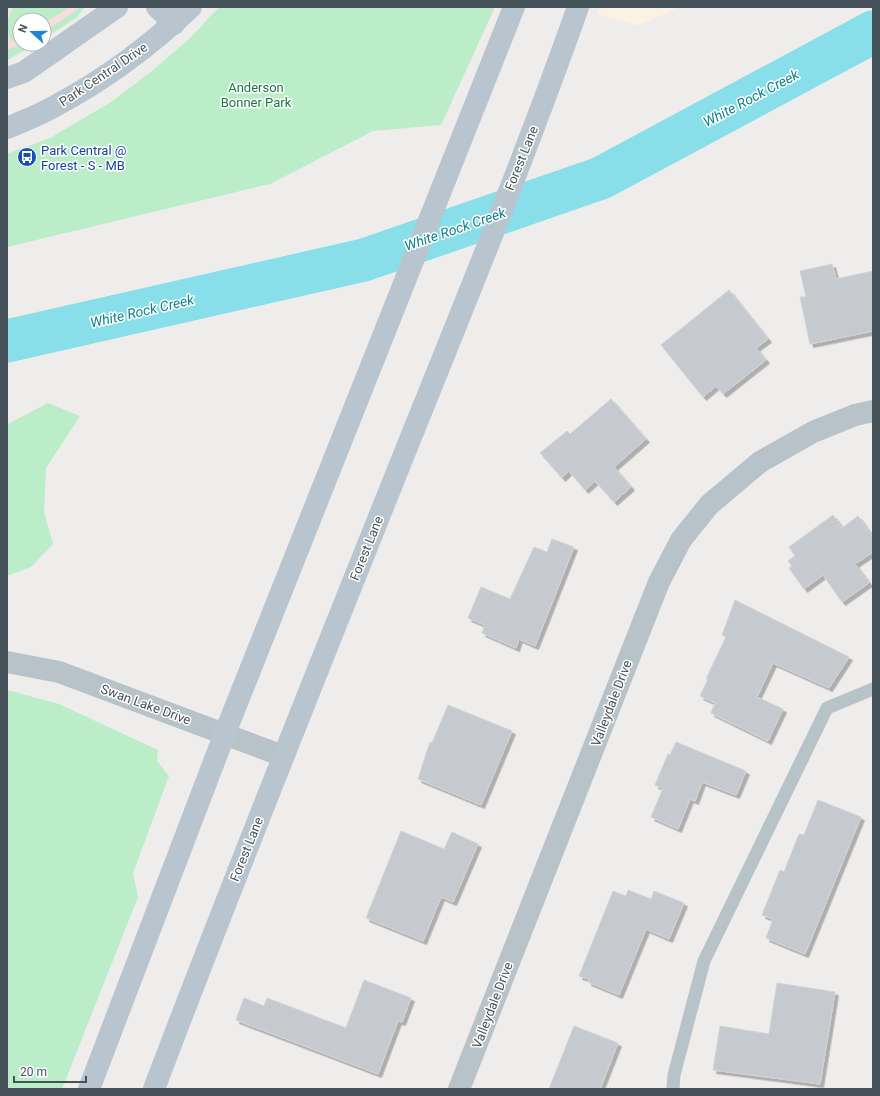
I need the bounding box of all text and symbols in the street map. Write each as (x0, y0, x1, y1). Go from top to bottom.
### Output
north arrow (12, 12, 52, 52)
text: N (16, 22, 31, 35)
street label: Park Central Drive (56, 39, 150, 109)
water label: White Rock Creek (700, 66, 803, 130)
park label: Anderson Bonner Park (221, 80, 292, 110)
street label: Forest Lane (502, 124, 541, 193)
place label: Park Central @ Forest - S - MB (41, 143, 127, 173)
bus stop icon: Park Central @ Forest - S - MB (16, 146, 38, 168)
water label: White Rock Creek (402, 204, 509, 254)
water label: White Rock Creek (89, 291, 197, 331)
street label: Forest Lane (347, 514, 386, 583)
street label: Valleydale Drive (588, 658, 635, 748)
street label: Swan Lake Drive (99, 681, 193, 728)
street label: Forest Lane (227, 815, 266, 884)
street label: Valleydale Drive (469, 960, 516, 1050)
scale bar (14, 1058, 86, 1084)
text: 20 m (20, 1065, 47, 1079)

